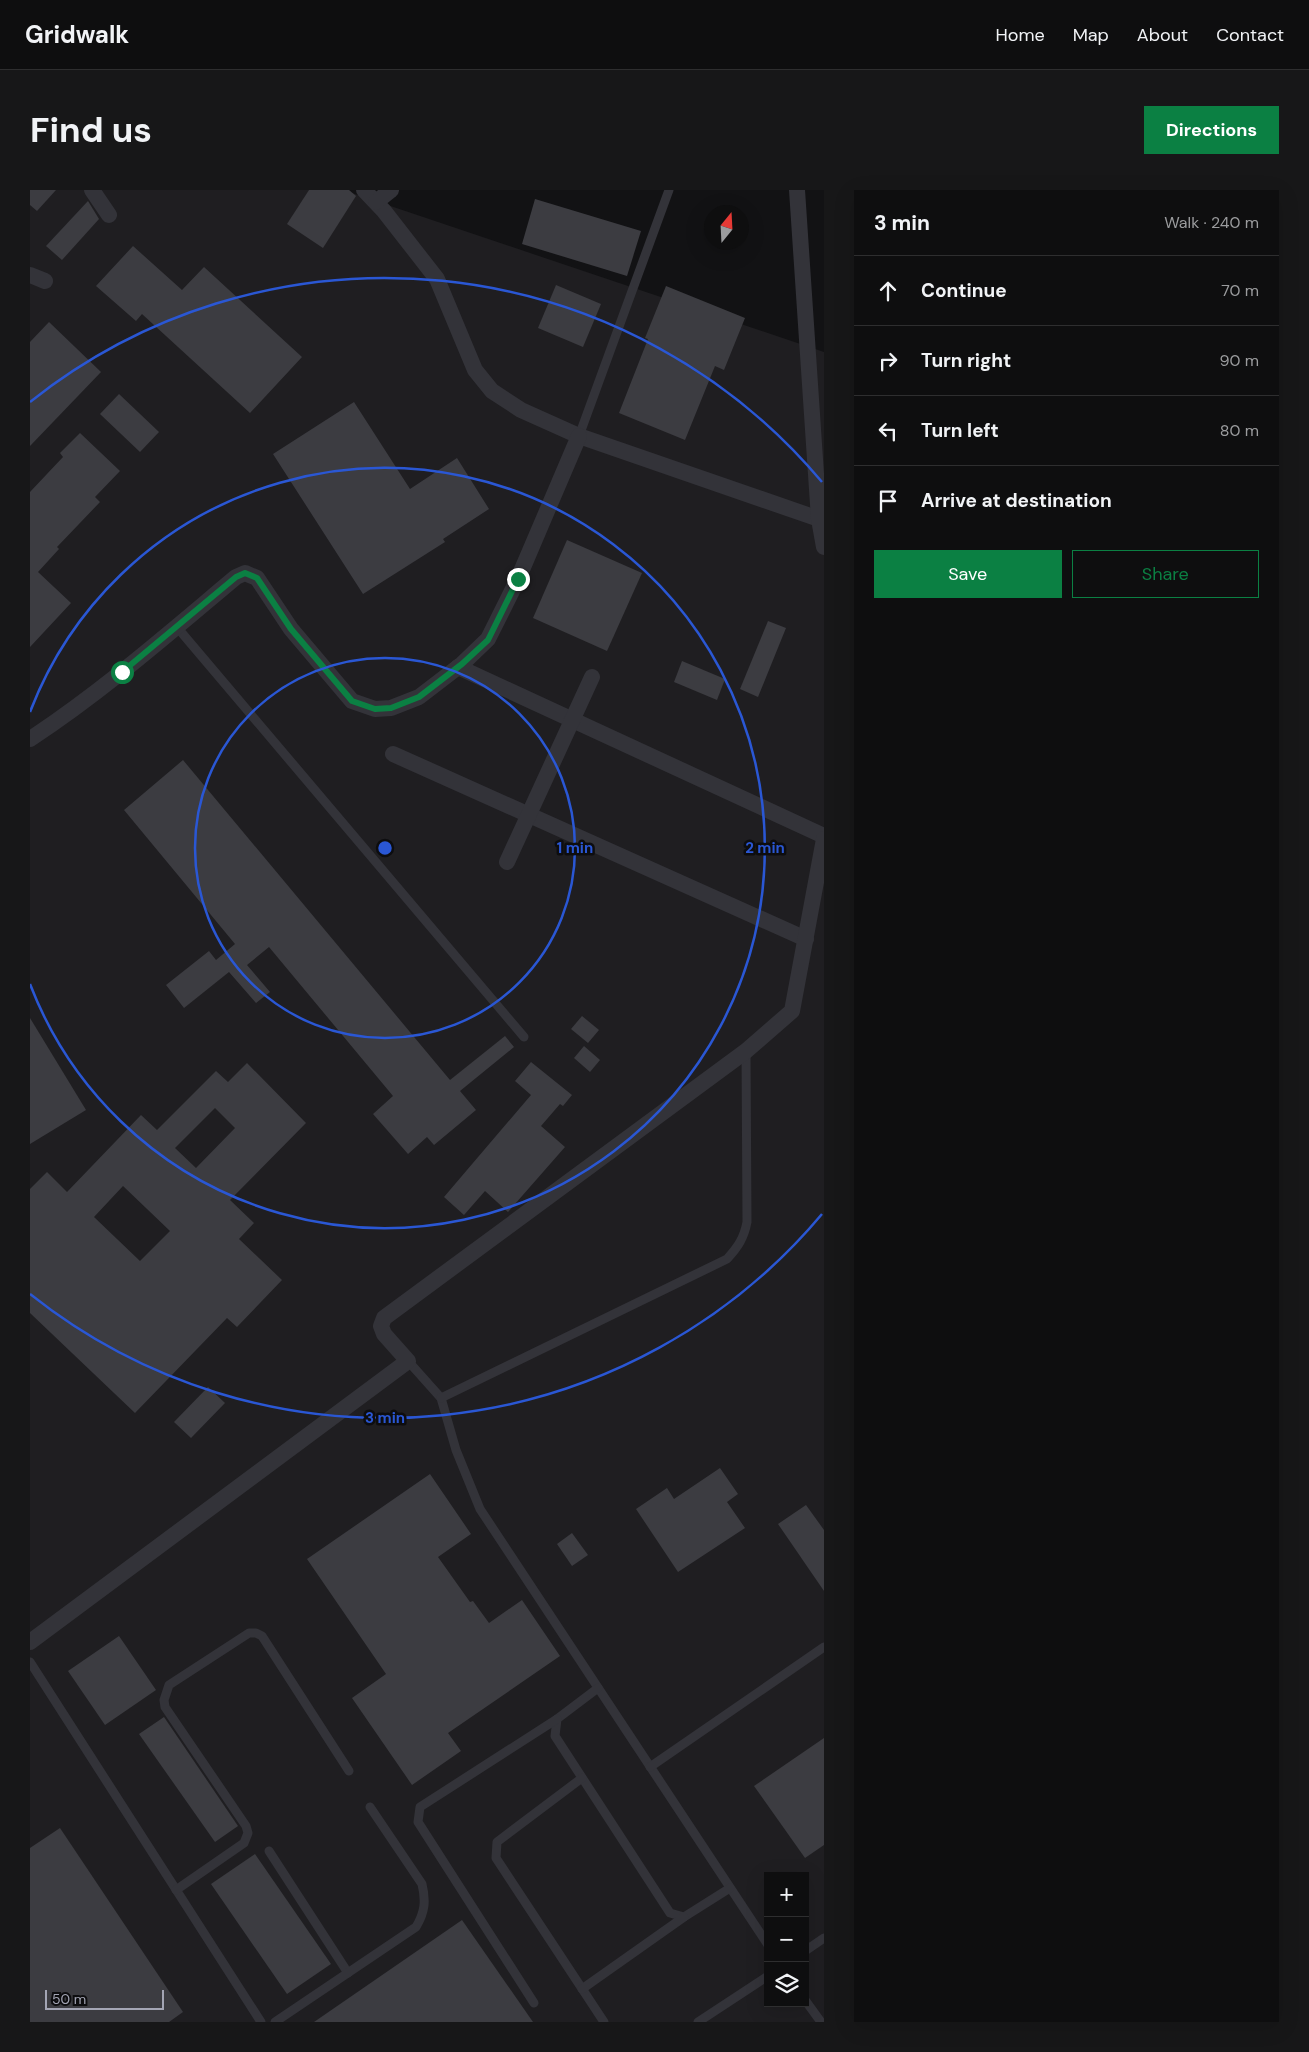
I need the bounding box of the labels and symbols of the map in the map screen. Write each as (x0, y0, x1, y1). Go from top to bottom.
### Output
north arrow (704, 205, 749, 250)
route end (507, 568, 530, 591)
route start (111, 661, 134, 684)
text: 1 min (557, 838, 593, 858)
text: 2 min (745, 838, 785, 858)
centre of rings (376, 839, 394, 857)
text: 3 min (365, 1408, 405, 1428)
scale bar (45, 1987, 164, 2010)

